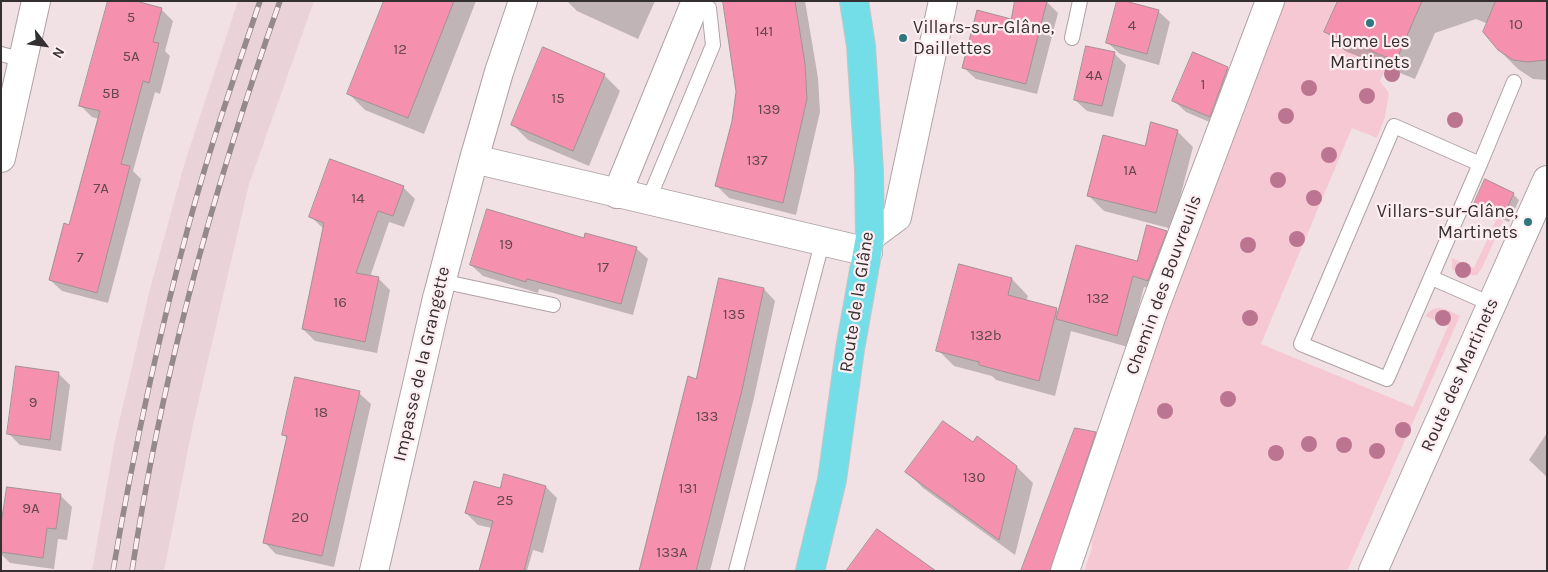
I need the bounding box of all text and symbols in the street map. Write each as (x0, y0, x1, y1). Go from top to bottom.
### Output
house number: 5 (127, 9, 135, 27)
house number: 10 (1509, 16, 1523, 34)
place label: Villars-sur-Glâne, Daillettes (913, 17, 1054, 59)
house number: 4 (1128, 17, 1136, 35)
marker: Home Les Martinets (1364, 17, 1376, 29)
north arrow (20, 20, 70, 70)
house number: 141 (755, 23, 773, 41)
place label: Home Les Martinets (1330, 31, 1410, 74)
marker: Villars-sur-Glâne, Daillettes (897, 32, 909, 44)
house number: 12 (393, 41, 407, 59)
text: N (49, 44, 68, 61)
house number: 5A (122, 48, 140, 66)
house number: 4A (1086, 67, 1102, 85)
house number: 1 (1201, 76, 1205, 94)
house number: 5B (102, 85, 120, 103)
house number: 15 (551, 90, 565, 108)
house number: 139 (758, 101, 780, 119)
house number: 137 (747, 152, 767, 170)
house number: 1A (1123, 162, 1137, 180)
house number: 7A (93, 180, 109, 198)
house number: 14 (351, 190, 365, 208)
street label: Chemin des Bouvreuils (1121, 192, 1207, 378)
place label: Villars-sur-Glâne, Martinets (1377, 201, 1518, 243)
marker: Villars-sur-Glâne, Martinets (1522, 216, 1534, 228)
street label: Route de la Glâne (835, 230, 879, 374)
house number: 19 (499, 236, 513, 254)
house number: 7 (76, 249, 84, 267)
house number: 17 (597, 259, 609, 277)
street label: Impasse de la Grangette (389, 265, 455, 463)
house number: 132 (1087, 290, 1109, 308)
house number: 16 (333, 294, 347, 312)
street label: Route des Martinets (1416, 295, 1504, 455)
house number: 135 (723, 306, 745, 324)
house number: 132b (970, 327, 1002, 345)
house number: 9 (29, 394, 37, 412)
house number: 18 (314, 404, 328, 422)
house number: 133 (696, 408, 718, 426)
house number: 130 (963, 469, 985, 487)
house number: 131 (679, 480, 697, 498)
house number: 25 (496, 492, 514, 510)
house number: 9A (22, 500, 40, 518)
house number: 20 (291, 509, 309, 527)
house number: 133A (656, 544, 688, 562)

